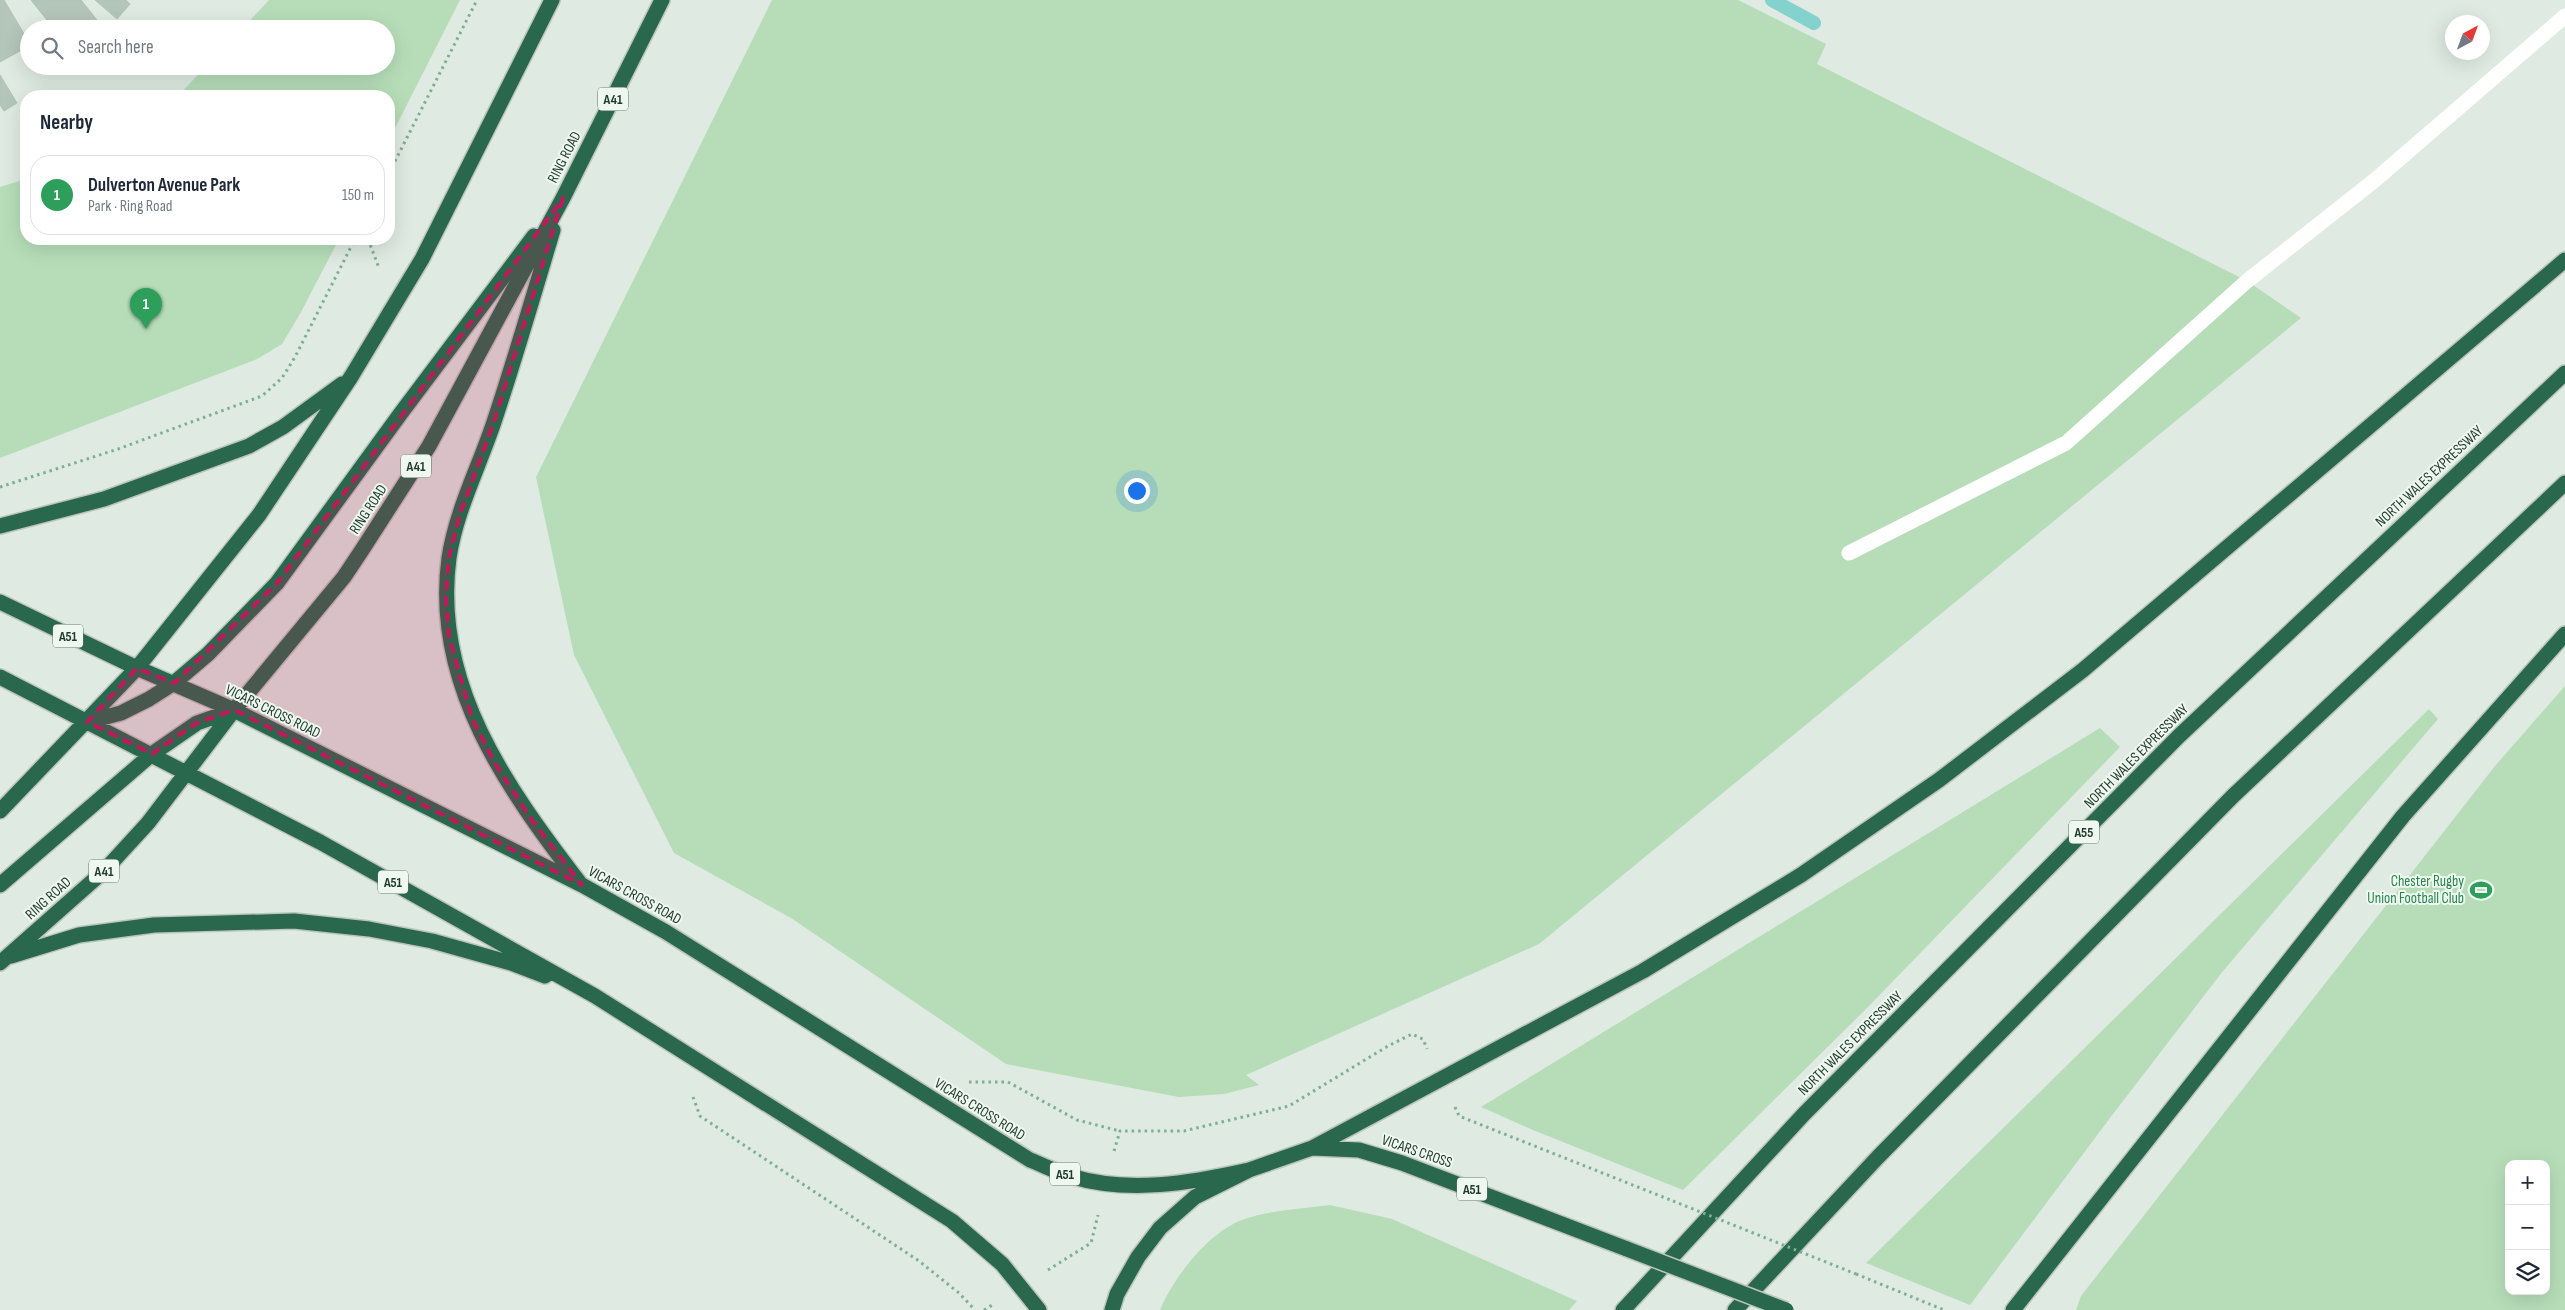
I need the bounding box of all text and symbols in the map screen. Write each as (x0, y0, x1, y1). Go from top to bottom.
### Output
north arrow (2445, 15, 2490, 60)
search box (20, 20, 395, 75)
icon: search (38, 34, 66, 62)
text: Search here (78, 36, 154, 59)
road number: A41 (598, 88, 628, 110)
text: Nearby (40, 110, 93, 135)
street label: RING ROAD (543, 128, 586, 186)
text: Dulverton Avenue Park (88, 174, 240, 197)
text: 1 (54, 186, 60, 205)
text: 150 m (342, 186, 374, 205)
text: Park · Ring Road (88, 197, 172, 216)
pin: 1 (130, 288, 162, 329)
street label: NORTH WALES EXPRESSWAY (2372, 421, 2488, 531)
road number: A41 (401, 454, 431, 478)
your location (1124, 478, 1150, 504)
street label: RING ROAD (345, 481, 391, 538)
road number: A51 (53, 624, 83, 648)
street label: VICARS CROSS ROAD (222, 680, 323, 743)
street label: NORTH WALES EXPRESSWAY (2080, 700, 2193, 813)
road number: A55 (2069, 820, 2099, 844)
road number: A41 (89, 859, 119, 882)
street label: VICARS CROSS ROAD (585, 862, 685, 929)
road number: A51 (378, 870, 408, 894)
place label: Chester Rugby Union Football Club (2367, 872, 2464, 908)
street label: RING ROAD (21, 873, 75, 924)
sports icon: Chester Rugby Union Football Club (2468, 877, 2494, 903)
street label: NORTH WALES EXPRESSWAY (1794, 987, 1907, 1100)
street label: VICARS CROSS ROAD (931, 1074, 1029, 1145)
street label: VICARS CROSS (1379, 1131, 1455, 1172)
map controls (2505, 1160, 2550, 1295)
button: + (2505, 1160, 2550, 1205)
road number: A51 (1050, 1162, 1080, 1186)
road number: A51 (1457, 1178, 1487, 1200)
button: − (2505, 1205, 2550, 1250)
button: layers (2505, 1250, 2550, 1295)

